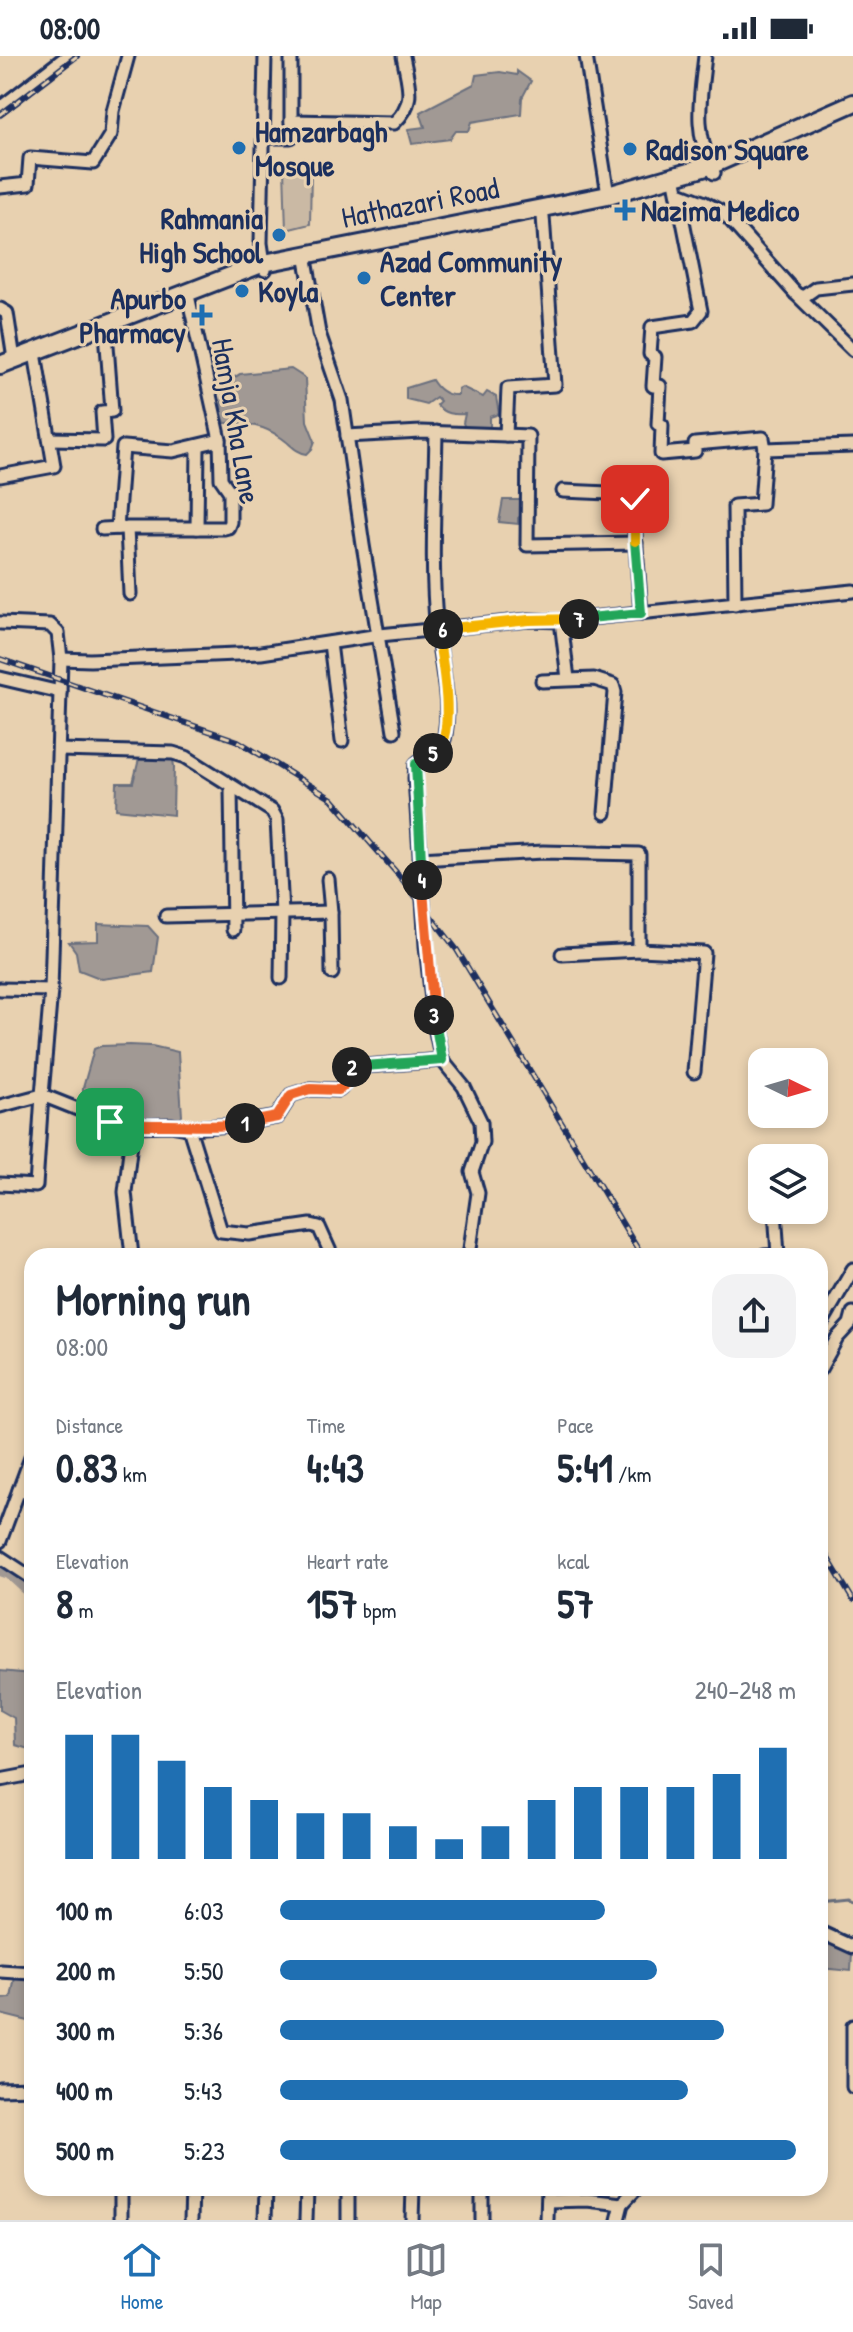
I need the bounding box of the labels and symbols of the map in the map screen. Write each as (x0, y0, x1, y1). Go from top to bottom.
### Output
place label: Hamzarbagh Mosque (255, 111, 388, 186)
place label: Radison Square (646, 129, 809, 170)
marker: Hamzarbagh Mosque (230, 139, 248, 157)
marker: Radison Square (621, 140, 639, 158)
street label: Hathazari Road (338, 167, 502, 237)
place label: Nazima Medico (641, 190, 799, 230)
place label: Rahmania High School (139, 198, 264, 273)
marker: Nazima Medico (616, 201, 634, 219)
marker: Rahmania High School (270, 226, 288, 244)
place label: Azad Community Center (380, 241, 563, 315)
marker: Azad Community Center (355, 269, 373, 287)
place label: Koyla (258, 271, 318, 312)
place label: Apurbo Pharmacy (79, 278, 186, 353)
marker: Koyla (233, 282, 251, 300)
marker: Apurbo Pharmacy (193, 306, 211, 324)
street label: Hamja Kha Lane (203, 335, 271, 507)
pin (601, 465, 669, 533)
pin: 7 (559, 599, 599, 639)
pin: 6 (423, 609, 463, 649)
pin: 5 (413, 733, 453, 773)
pin: 4 (402, 860, 442, 900)
pin: 3 (414, 995, 454, 1035)
pin: 2 (332, 1047, 372, 1087)
north arrow (748, 1048, 828, 1128)
pin (76, 1088, 144, 1156)
pin: 1 (225, 1103, 265, 1143)

